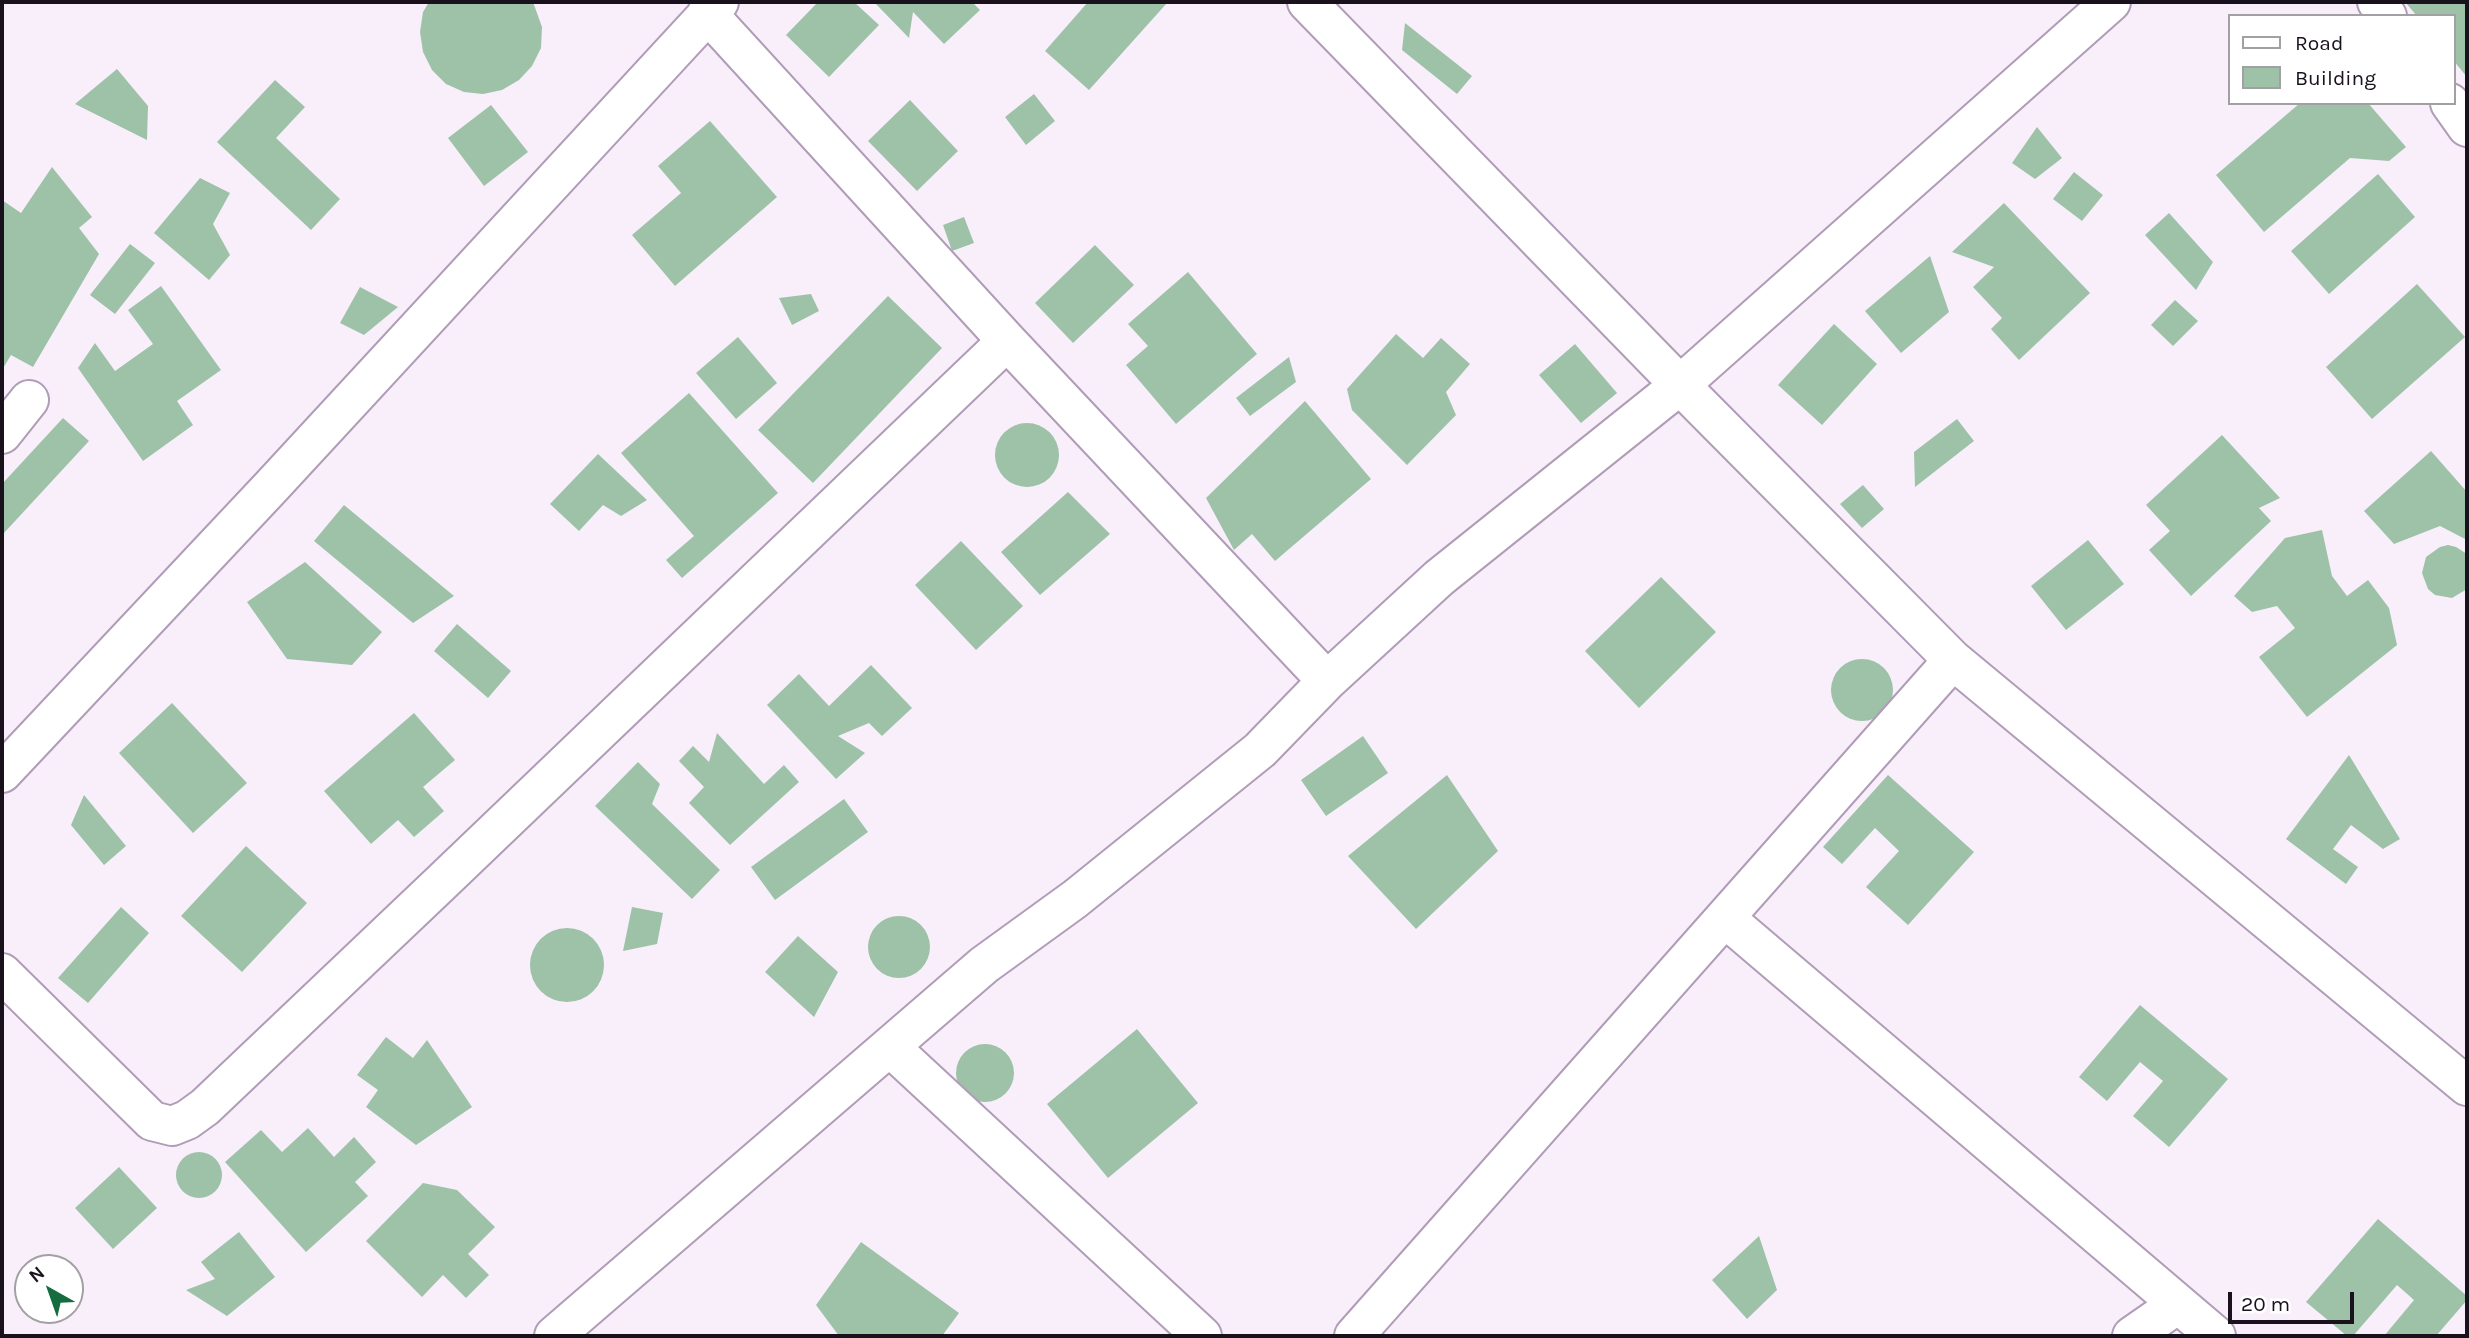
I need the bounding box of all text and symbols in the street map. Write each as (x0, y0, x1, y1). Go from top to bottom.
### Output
legend (2228, 14, 2455, 105)
text: Road (2295, 31, 2343, 55)
text: Building (2295, 66, 2376, 90)
north arrow (14, 1254, 84, 1324)
text: N (24, 1262, 49, 1287)
scale bar (2231, 1278, 2357, 1322)
text: 20 m (2241, 1292, 2290, 1316)

